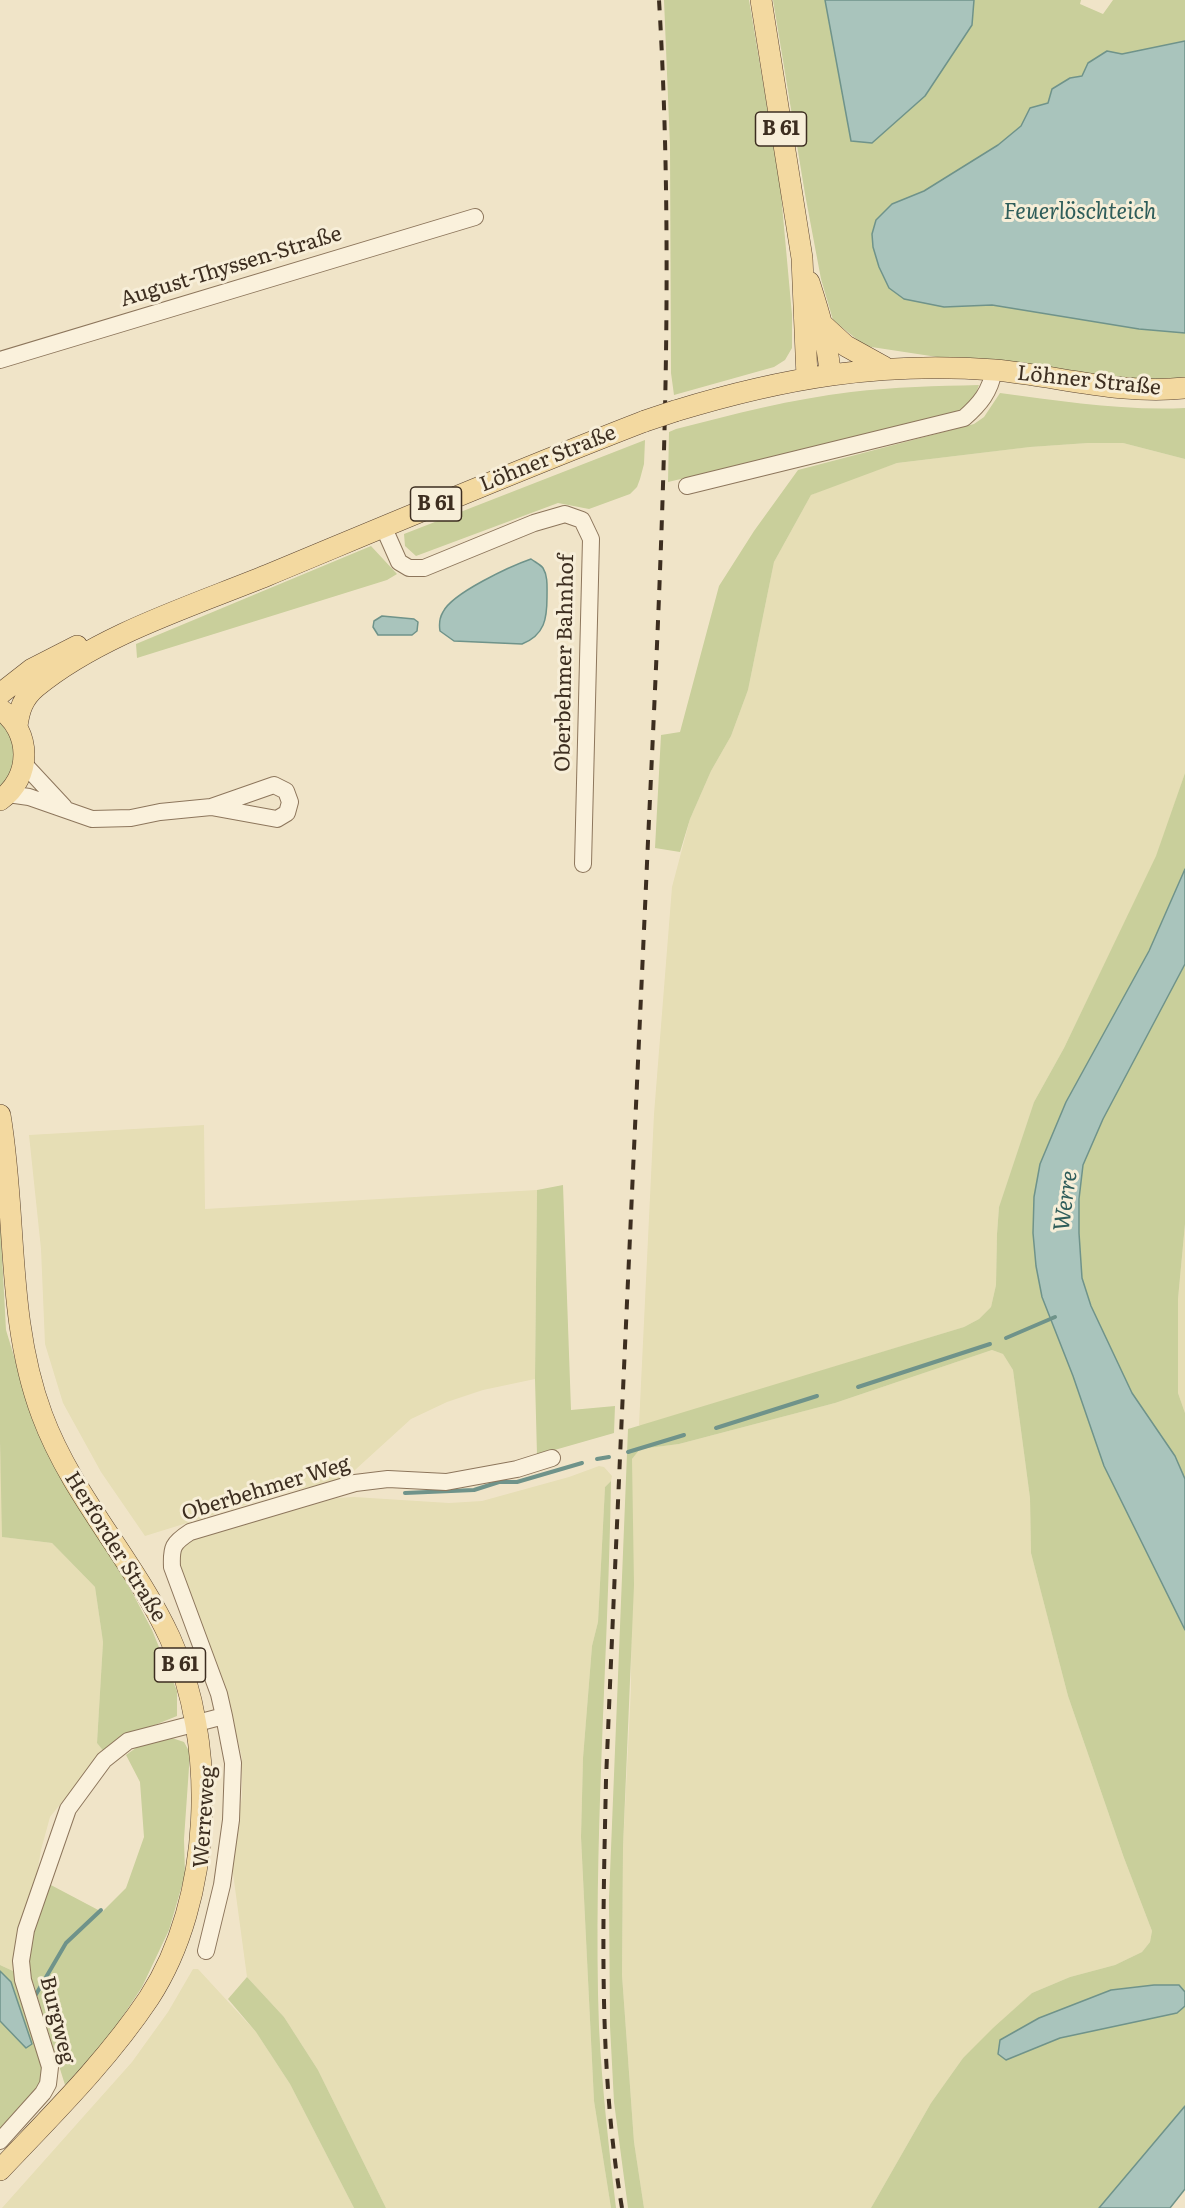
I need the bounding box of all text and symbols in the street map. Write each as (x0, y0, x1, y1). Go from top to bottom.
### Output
road number: B 61 (756, 112, 806, 146)
water label: Feuerlöschteich (1004, 200, 1156, 226)
street label: August-Thyssen-Straße (117, 221, 345, 313)
street label: Löhner Straße (1016, 361, 1162, 401)
street label: Löhner Straße (476, 420, 620, 498)
road number: B 61 (410, 487, 462, 521)
street label: Oberbehmer Bahnhof (550, 554, 580, 772)
water label: Werre (1049, 1169, 1083, 1233)
street label: Oberbehmer Weg (179, 1451, 353, 1527)
street label: Herforder Straße (59, 1467, 171, 1627)
road number: B 61 (154, 1648, 206, 1682)
street label: Werreweg (189, 1765, 221, 1869)
street label: Burgweg (34, 1974, 80, 2066)

